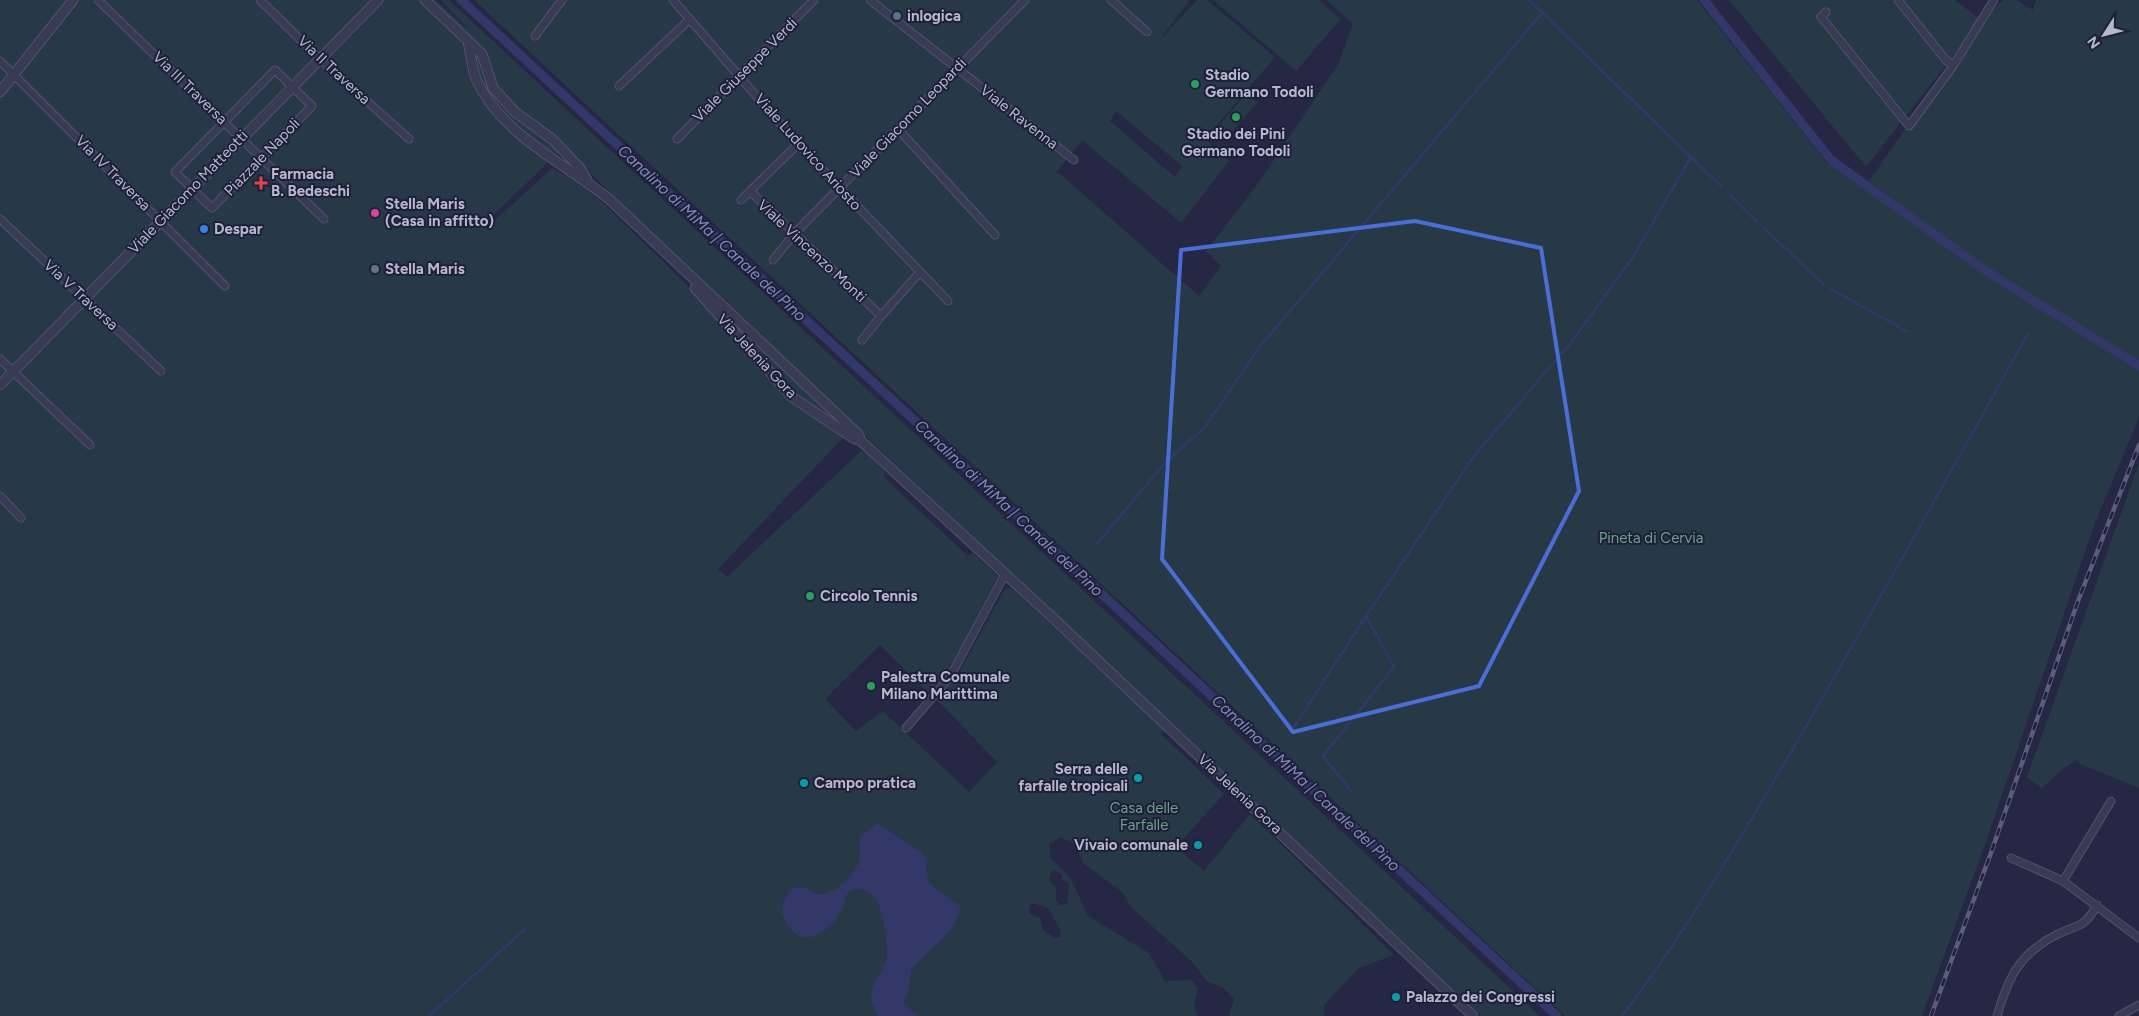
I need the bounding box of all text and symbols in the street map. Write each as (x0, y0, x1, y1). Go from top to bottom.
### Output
place label: inlogica (907, 7, 961, 25)
marker: inlogica (891, 10, 903, 22)
north arrow (2079, 10, 2129, 60)
street label: Viale Giuseppe Verdi (689, 14, 801, 126)
street label: Via II Traversa (294, 32, 374, 108)
text: N (2084, 33, 2104, 52)
street label: Via III Traversa (149, 48, 231, 128)
street label: Viale Giacomo Leopardi (846, 54, 970, 182)
place label: Stadio Germano Todoli (1205, 66, 1314, 101)
marker: Stadio Germano Todoli (1189, 78, 1201, 90)
street label: Viale Ravenna (976, 81, 1062, 153)
street label: Viale Ludovico Ariosto (751, 90, 865, 214)
marker: Stadio dei Pini Germano Todoli (1230, 111, 1242, 123)
street label: Piazzale Napoli (220, 114, 304, 200)
place label: Stadio dei Pini Germano Todoli (1182, 125, 1290, 160)
street label: Viale Giacomo Matteotti (124, 127, 252, 257)
street label: Via IV Traversa (72, 132, 154, 214)
water label: Canalino di MiMa | Canale del Pino (614, 141, 810, 325)
place label: Farmacia B. Bedeschi (271, 165, 350, 200)
marker: Farmacia B. Bedeschi (255, 177, 267, 189)
place label: Stella Maris (Casa in affitto) (385, 195, 494, 230)
street label: Viale Vincenzo Monti (754, 196, 870, 306)
marker: Stella Maris (Casa in affitto) (369, 207, 381, 219)
place label: Despar (214, 220, 263, 238)
marker: Despar (198, 223, 210, 235)
street label: Via V Traversa (40, 256, 122, 334)
place label: Stella Maris (385, 260, 465, 278)
marker: Stella Maris (369, 263, 381, 275)
street label: Via Jelenia Gora (713, 310, 801, 402)
water label: Canalino di MiMa | Canale del Pino (911, 416, 1107, 600)
park label: Pineta di Cervia (1599, 529, 1703, 547)
place label: Circolo Tennis (820, 587, 917, 605)
marker: Circolo Tennis (804, 590, 816, 602)
place label: Palestra Comunale Milano Marittima (881, 668, 1011, 703)
marker: Palestra Comunale Milano Marittima (865, 680, 877, 692)
water label: Canalino di MiMa | Canale del Pino (1208, 691, 1404, 875)
street label: Via Jelenia Gora (1194, 750, 1286, 838)
place label: Serra delle farfalle tropicali (1018, 760, 1129, 795)
marker: Serra delle farfalle tropicali (1132, 772, 1144, 784)
place label: Campo pratica (814, 774, 916, 792)
marker: Campo pratica (798, 777, 810, 789)
park label: Casa delle Farfalle (1110, 799, 1178, 834)
place label: Vivaio comunale (1074, 836, 1189, 854)
marker: Vivaio comunale (1192, 839, 1204, 851)
place label: Palazzo dei Congressi (1406, 988, 1555, 1006)
marker: Palazzo dei Congressi (1390, 991, 1402, 1003)

